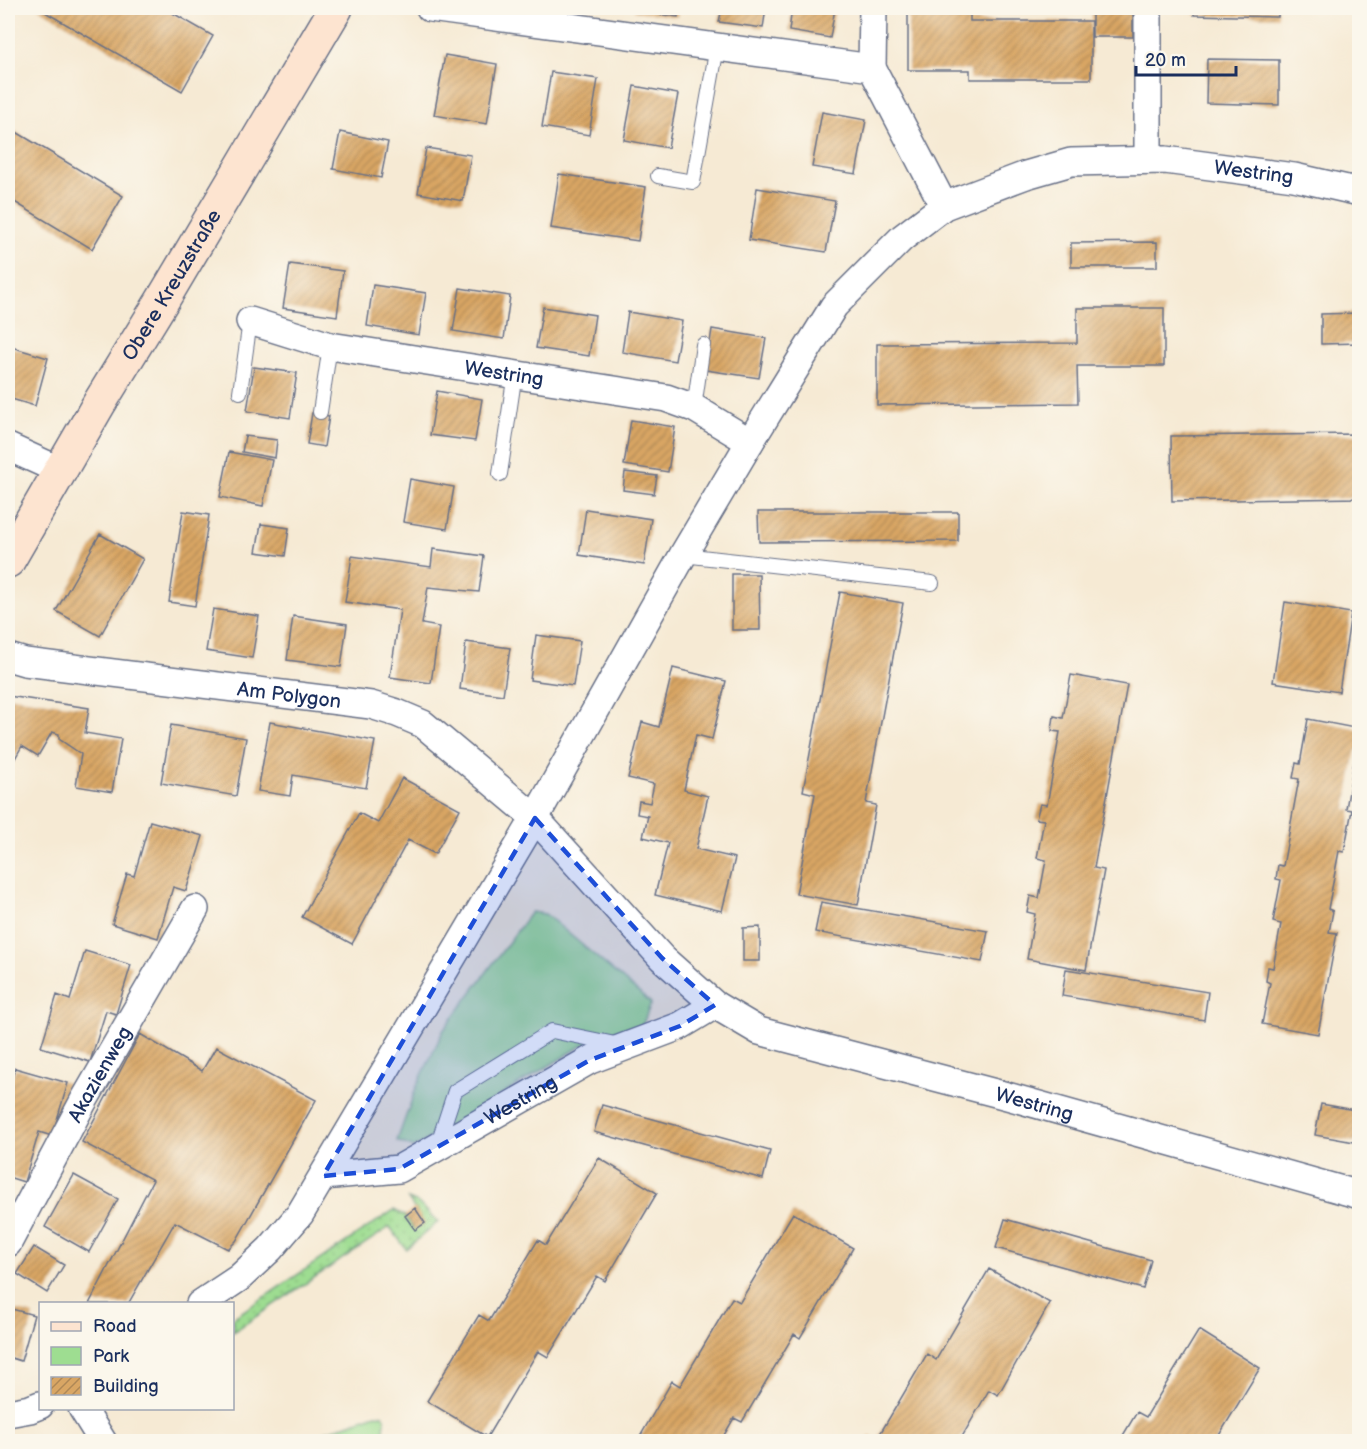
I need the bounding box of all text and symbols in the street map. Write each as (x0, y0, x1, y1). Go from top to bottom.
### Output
scale bar (1136, 39, 1236, 77)
text: 20 m (1145, 50, 1186, 71)
street label: Westring (1213, 156, 1295, 190)
street label: Obere Kreuzstraße (117, 205, 227, 365)
street label: Westring (463, 356, 545, 392)
street label: Am Polygon (236, 677, 342, 714)
street label: Akazienweg (63, 1022, 137, 1127)
street label: Westring (480, 1070, 561, 1131)
street label: Westring (993, 1083, 1076, 1127)
legend (39, 1302, 234, 1410)
text: Road (93, 1316, 137, 1337)
text: Park (93, 1346, 129, 1367)
text: Building (93, 1376, 159, 1397)

